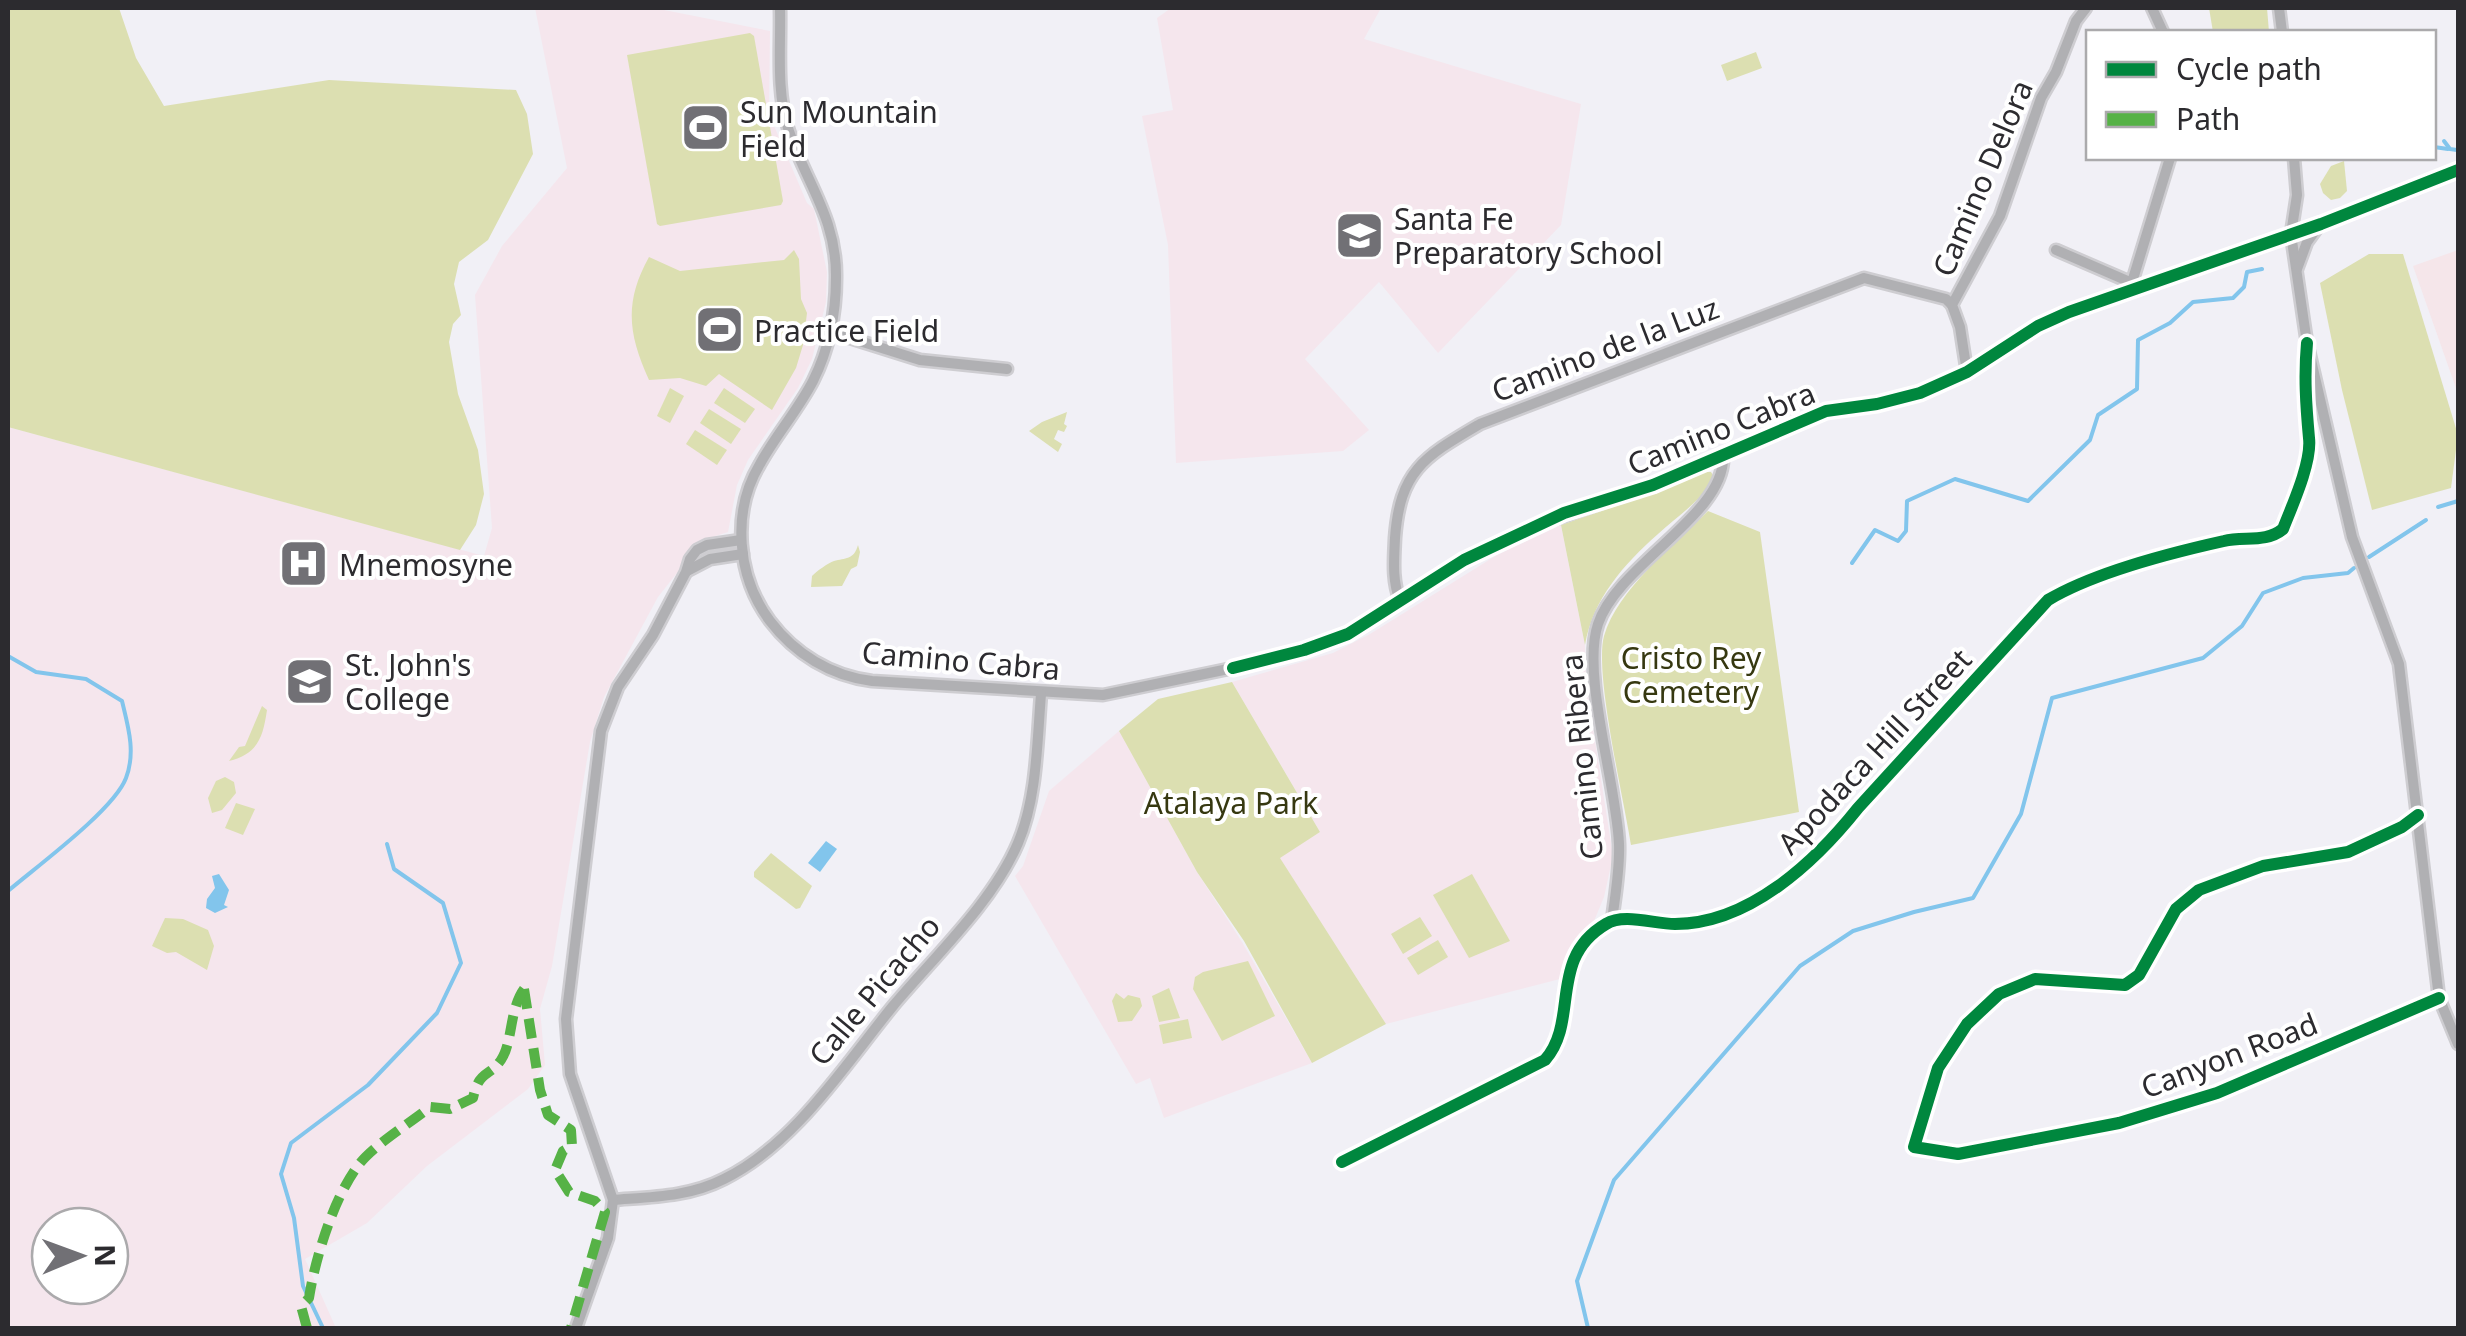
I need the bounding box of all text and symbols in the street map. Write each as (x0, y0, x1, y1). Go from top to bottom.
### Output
legend (2086, 30, 2436, 160)
text: Cycle path (2176, 48, 2322, 89)
street label: Camino Delora (1922, 74, 2042, 282)
place label: Sun Mountain Field (740, 91, 938, 166)
text: Path (2176, 98, 2240, 139)
sports icon: Sun Mountain Field (679, 102, 731, 154)
place label: Santa Fe Preparatory School (1394, 198, 1663, 273)
school or university icon: Santa Fe Preparatory School (1333, 209, 1385, 261)
street label: Camino de la Luz (1486, 287, 1724, 411)
sports icon: Practice Field (693, 304, 745, 356)
place label: Practice Field (754, 310, 939, 351)
street label: Camino Cabra (1621, 372, 1821, 484)
hospital icon: Mnemosyne (278, 538, 330, 590)
place label: Mnemosyne (339, 544, 513, 585)
street label: Camino Cabra (860, 631, 1062, 689)
park label: Cristo Rey Cemetery (1621, 637, 1762, 712)
street label: Apodaca Hill Street (1768, 639, 1980, 863)
place label: St. John's College (345, 644, 471, 719)
street label: Camino Ribera (1550, 652, 1612, 862)
school or university icon: St. John's College (284, 655, 336, 707)
park label: Atalaya Park (1144, 782, 1318, 823)
street label: Calle Picacho (799, 906, 949, 1074)
street label: Canyon Road (2135, 1002, 2323, 1108)
north arrow (30, 1206, 130, 1306)
text: N (87, 1244, 125, 1267)

